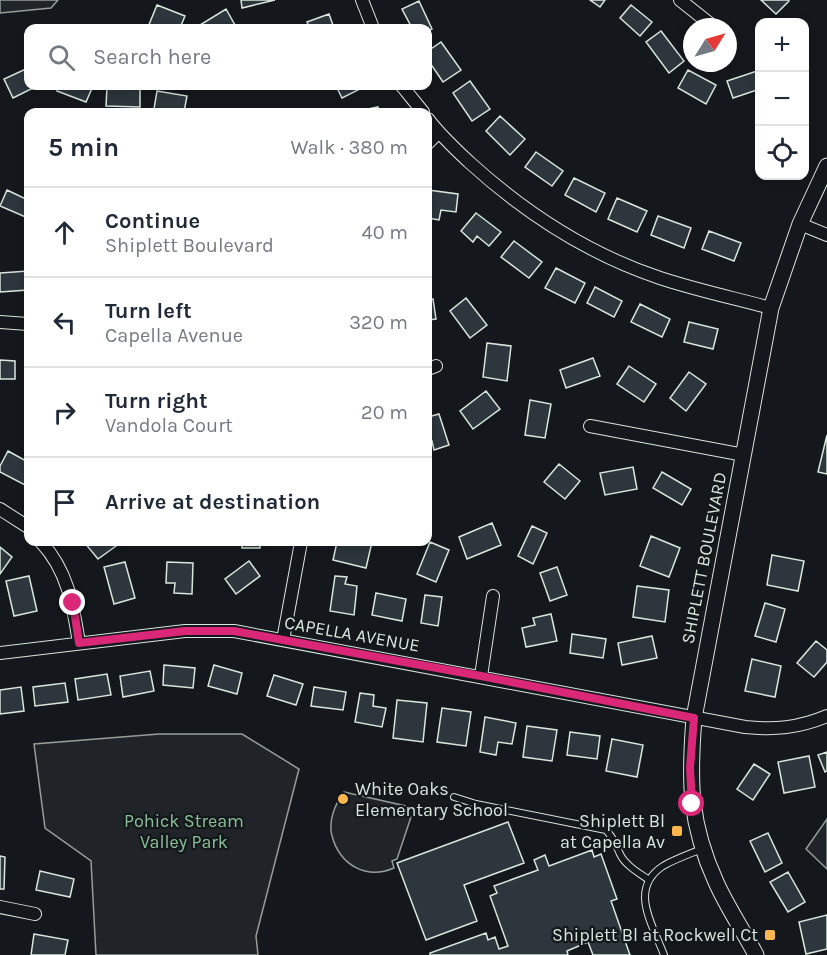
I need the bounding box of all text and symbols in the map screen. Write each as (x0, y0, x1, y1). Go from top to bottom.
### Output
north arrow (683, 18, 737, 72)
map controls (755, 18, 809, 180)
button: + (755, 18, 809, 72)
search box (24, 24, 432, 90)
icon: search (45, 41, 78, 74)
text: Search here (93, 44, 211, 70)
button: − (755, 72, 809, 126)
button: locate (755, 126, 809, 180)
text: 5 min (48, 132, 119, 163)
text: Walk · 380 m (290, 136, 408, 159)
text: Continue (105, 208, 200, 234)
icon: ahead (48, 216, 81, 249)
text: 40 m (362, 221, 408, 244)
text: Shiplett Boulevard (105, 234, 274, 257)
text: Turn left (105, 298, 192, 324)
icon: left (48, 306, 81, 339)
text: 320 m (349, 311, 408, 334)
text: Capella Avenue (105, 324, 243, 347)
text: Turn right (105, 388, 208, 414)
icon: right (48, 396, 81, 429)
text: 20 m (361, 401, 408, 424)
text: Vandola Court (105, 414, 233, 437)
street label: SHIPLETT BOULEVARD (677, 470, 731, 646)
icon: arrive (48, 486, 81, 519)
text: Arrive at destination (105, 489, 320, 515)
route end (59, 589, 85, 615)
street label: CAPELLA AVENUE (283, 611, 421, 657)
place label: White Oaks Elementary School (355, 778, 508, 821)
route start (678, 790, 704, 816)
marker: White Oaks Elementary School (336, 792, 350, 806)
park label: Pohick Stream Valley Park (124, 810, 244, 853)
place label: Shiplett Bl at Capella Av (560, 810, 665, 853)
marker: Shiplett Bl at Capella Av (670, 824, 684, 838)
place label: Shiplett Bl at Rockwell Ct (552, 924, 758, 946)
marker: Shiplett Bl at Rockwell Ct (763, 928, 777, 942)

